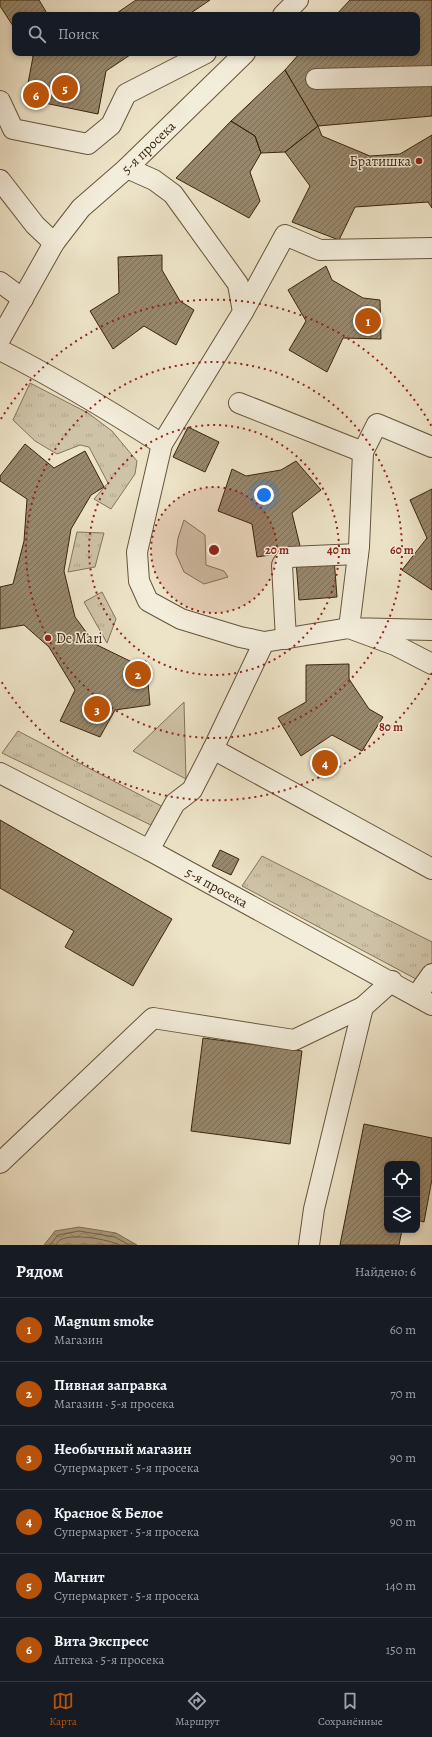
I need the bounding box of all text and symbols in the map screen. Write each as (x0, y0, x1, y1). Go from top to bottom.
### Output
search box (12, 12, 420, 56)
icon: search (26, 23, 48, 45)
text: Поиск (58, 24, 99, 44)
pin: 5 (52, 73, 78, 103)
pin: 6 (23, 80, 49, 110)
street label: 5-я просека (118, 116, 180, 179)
place label: Братишка (350, 152, 412, 171)
marker: Братишка (414, 156, 424, 166)
pin: 1 (355, 306, 381, 336)
your location (254, 485, 274, 505)
text: 20 m (265, 542, 289, 558)
text: 40 m (327, 542, 351, 558)
text: 60 m (390, 542, 414, 558)
centre of rings (207, 543, 221, 557)
place label: De Mari (56, 629, 102, 648)
marker: De Mari (43, 633, 53, 643)
pin: 2 (125, 659, 151, 689)
pin: 3 (84, 694, 110, 724)
text: 80 m (379, 719, 403, 735)
pin: 4 (312, 748, 338, 778)
street label: 5-я просека (182, 863, 252, 913)
map controls (384, 1161, 420, 1233)
button: locate (384, 1161, 420, 1197)
button: layers (384, 1197, 420, 1233)
text: Рядом (16, 1260, 63, 1283)
text: Найдено: 6 (355, 1263, 416, 1280)
text: Magnum smoke (54, 1311, 154, 1331)
text: 1 (27, 1321, 31, 1338)
text: 60 m (390, 1321, 416, 1338)
text: Магазин (54, 1331, 103, 1348)
text: Пивная заправка (54, 1375, 167, 1395)
text: 2 (26, 1385, 32, 1402)
text: 70 m (390, 1385, 416, 1402)
text: Магазин · 5-я просека (54, 1395, 175, 1412)
text: Необычный магазин (54, 1439, 192, 1459)
text: 3 (26, 1449, 32, 1466)
text: 90 m (390, 1449, 416, 1466)
text: Супермаркет · 5-я просека (54, 1459, 199, 1476)
text: Красное & Белое (54, 1503, 163, 1523)
text: 4 (26, 1513, 32, 1530)
text: 90 m (390, 1513, 416, 1530)
text: Супермаркет · 5-я просека (54, 1523, 199, 1540)
text: Магнит (54, 1567, 105, 1587)
text: 5 (26, 1577, 32, 1594)
text: 140 m (385, 1577, 416, 1594)
text: Супермаркет · 5-я просека (54, 1587, 199, 1604)
text: Вита Экспресс (54, 1631, 149, 1651)
text: 6 (26, 1641, 32, 1658)
text: 150 m (386, 1641, 416, 1658)
text: Аптека · 5-я просека (54, 1651, 164, 1668)
tab: Карта (49, 1690, 77, 1729)
tab: Маршрут (175, 1690, 220, 1729)
tab: Сохранённые (318, 1690, 383, 1729)

